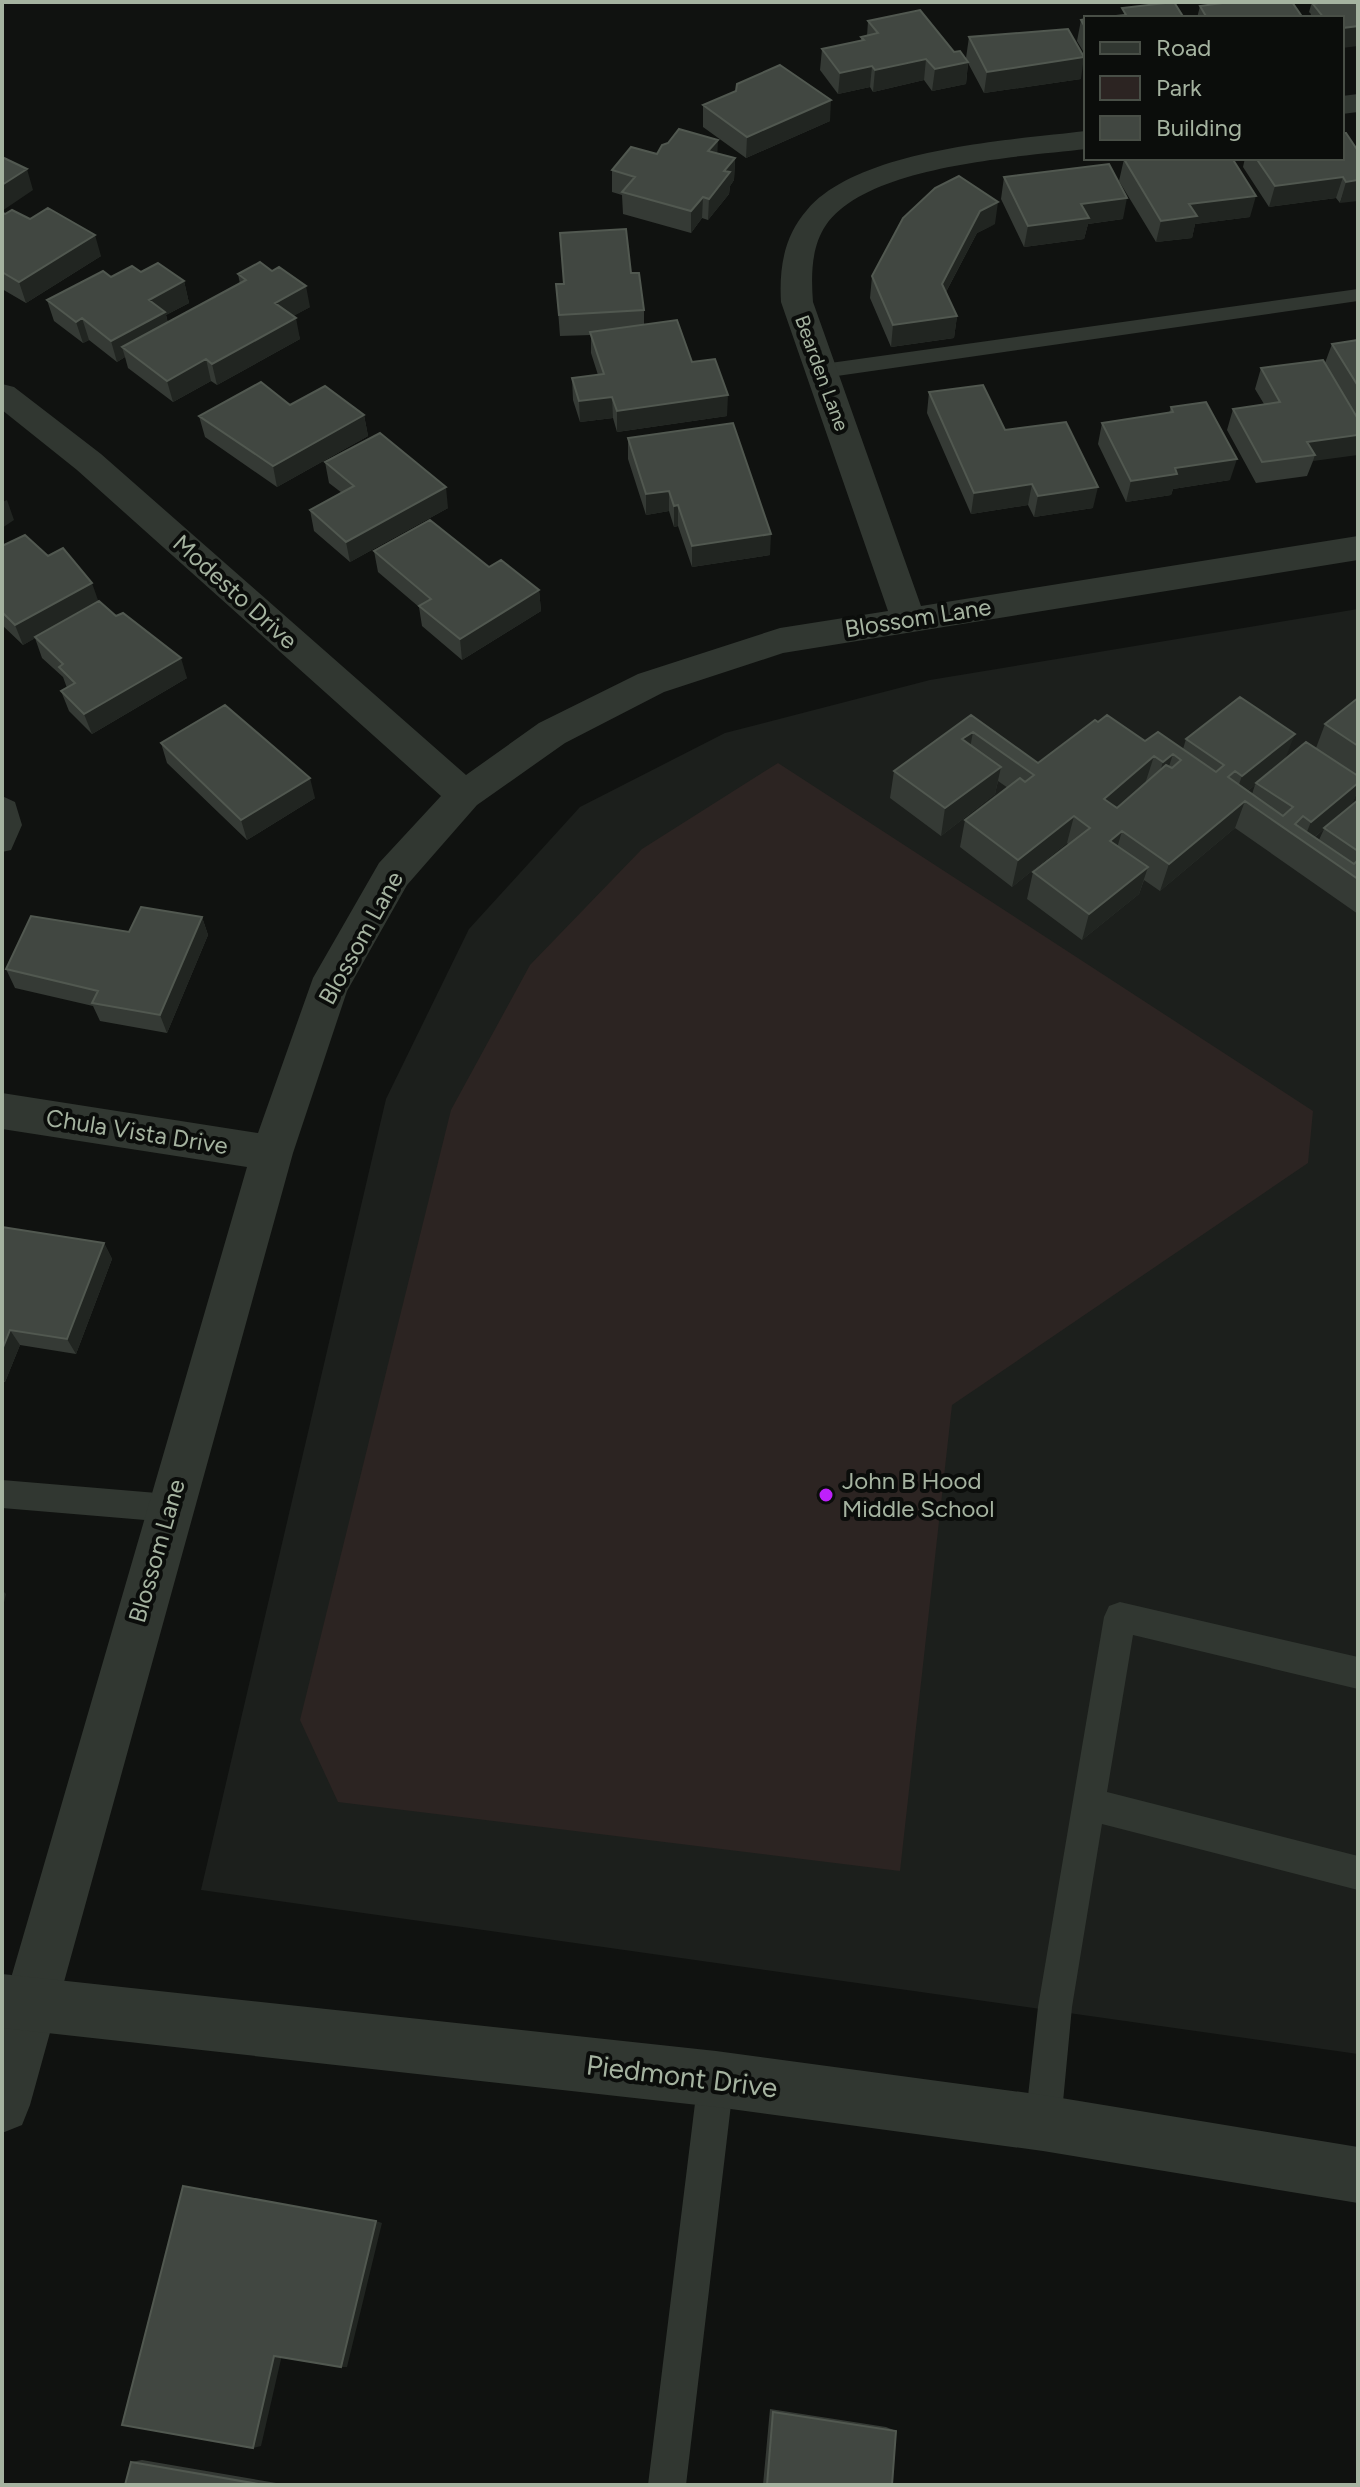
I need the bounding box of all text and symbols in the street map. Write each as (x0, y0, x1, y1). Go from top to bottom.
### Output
legend (1084, 16, 1344, 160)
text: Road (1156, 33, 1211, 62)
text: Park (1156, 73, 1202, 102)
text: Building (1156, 113, 1242, 142)
street label: Bearden Lane (790, 312, 854, 434)
street label: Modesto Drive (167, 528, 303, 655)
street label: Blossom Lane (843, 592, 993, 643)
street label: Blossom Lane (312, 866, 409, 1009)
street label: Chula Vista Drive (44, 1103, 230, 1160)
place label: John B Hood Middle School (842, 1466, 995, 1523)
street label: Blossom Lane (122, 1476, 191, 1626)
marker: John B Hood Middle School (817, 1486, 835, 1504)
street label: Piedmont Drive (584, 2047, 780, 2105)

